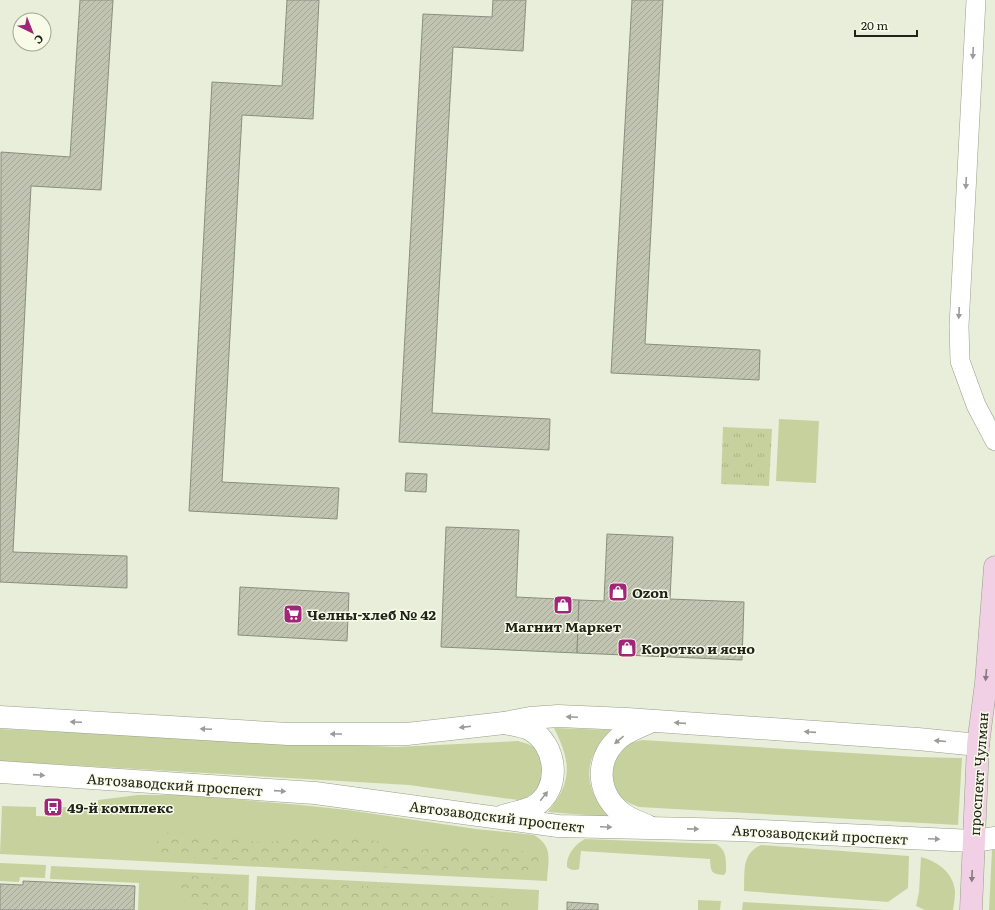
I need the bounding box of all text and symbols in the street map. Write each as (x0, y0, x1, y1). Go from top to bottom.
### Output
north arrow (12, 12, 52, 52)
scale bar (855, 12, 917, 38)
text: 20 m (861, 16, 888, 34)
text: С (31, 32, 48, 49)
one-way arrow (970, 47, 977, 59)
one-way arrow (963, 177, 970, 189)
one-way arrow (956, 307, 963, 319)
shop icon: Ozon (607, 581, 629, 603)
place label: Ozon (632, 582, 669, 602)
shop icon: Магнит Маркет (552, 594, 574, 616)
supermarket icon: Челны-хлеб № 42 (282, 603, 304, 625)
place label: Челны-хлеб № 42 (307, 604, 437, 624)
place label: Магнит Маркет (505, 616, 622, 636)
shop icon: Коротко и ясно (616, 637, 638, 659)
place label: Коротко и ясно (641, 638, 755, 658)
one-way arrow (983, 669, 990, 681)
street label: проспект Чулман (964, 711, 992, 837)
one-way arrow (566, 713, 578, 720)
one-way arrow (70, 718, 82, 725)
one-way arrow (674, 719, 686, 726)
one-way arrow (459, 724, 471, 730)
one-way arrow (199, 726, 212, 732)
one-way arrow (804, 728, 816, 735)
one-way arrow (329, 731, 342, 737)
one-way arrow (614, 735, 624, 744)
one-way arrow (934, 738, 946, 745)
street label: Автозаводский проспект (86, 768, 264, 800)
one-way arrow (33, 771, 45, 778)
one-way arrow (274, 787, 286, 794)
one-way arrow (539, 791, 548, 801)
street label: Автозаводский проспект (408, 795, 586, 837)
bus stop icon: 49-й комплекс (42, 796, 64, 818)
place label: 49-й комплекс (67, 797, 173, 817)
street label: Автозаводский проспект (731, 819, 909, 849)
one-way arrow (600, 824, 613, 830)
one-way arrow (687, 826, 700, 832)
one-way arrow (928, 836, 941, 843)
one-way arrow (969, 870, 975, 883)

